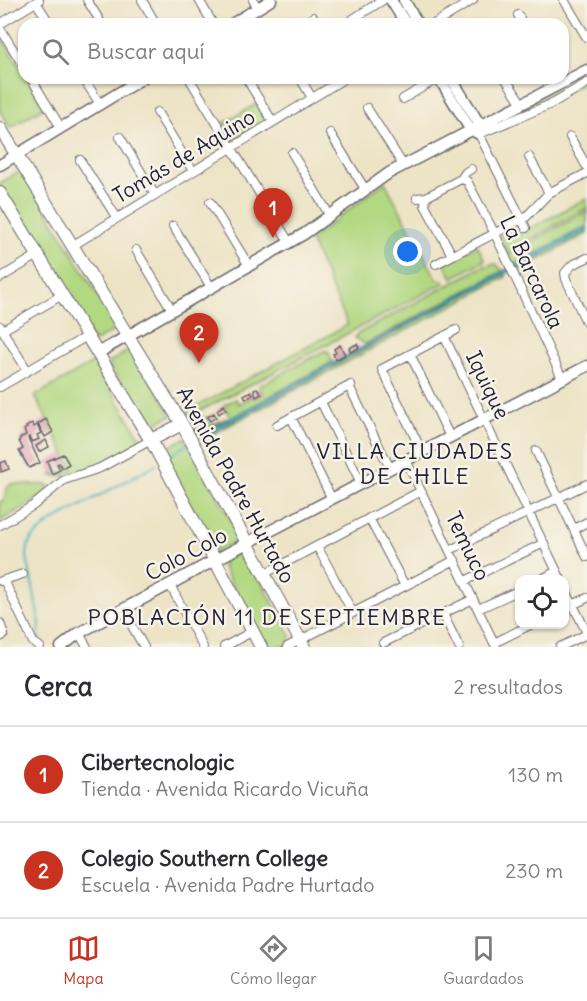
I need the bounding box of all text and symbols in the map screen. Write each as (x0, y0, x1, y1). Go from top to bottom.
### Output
search box (18, 18, 569, 84)
icon: search (39, 35, 72, 68)
text: Buscar aquí (87, 37, 204, 65)
street label: Tomás de Aquino (108, 103, 260, 209)
pin: 1 (254, 188, 292, 238)
street label: La Barcarola (494, 211, 570, 333)
your location (393, 237, 422, 266)
pin: 2 (180, 314, 218, 363)
street label: Iquique (460, 347, 516, 423)
street label: Avenida Padre Hurtado (171, 382, 301, 588)
district label: VILLA CIUDADES DE CHILE (316, 437, 514, 490)
street label: Temuco (440, 507, 496, 585)
street label: Colo Colo (140, 521, 232, 587)
map controls (515, 575, 569, 629)
button: locate (515, 575, 569, 629)
district label: POBLACIÓN 11 DE SEPTIEMBRE (87, 603, 447, 631)
text: Cerca (24, 670, 93, 703)
text: 2 resultados (454, 674, 563, 699)
text: Cibertecnologic (81, 748, 234, 776)
text: 1 (40, 762, 47, 787)
text: 130 m (508, 762, 563, 787)
text: Tienda · Avenida Ricardo Vicuña (81, 776, 369, 801)
text: Colegio Southern College (81, 844, 328, 872)
text: 2 (38, 858, 49, 883)
text: 230 m (505, 858, 563, 883)
text: Escuela · Avenida Padre Hurtado (81, 872, 374, 897)
tab: Mapa (63, 932, 104, 988)
tab: Cómo llegar (230, 932, 317, 988)
tab: Guardados (443, 932, 524, 988)

